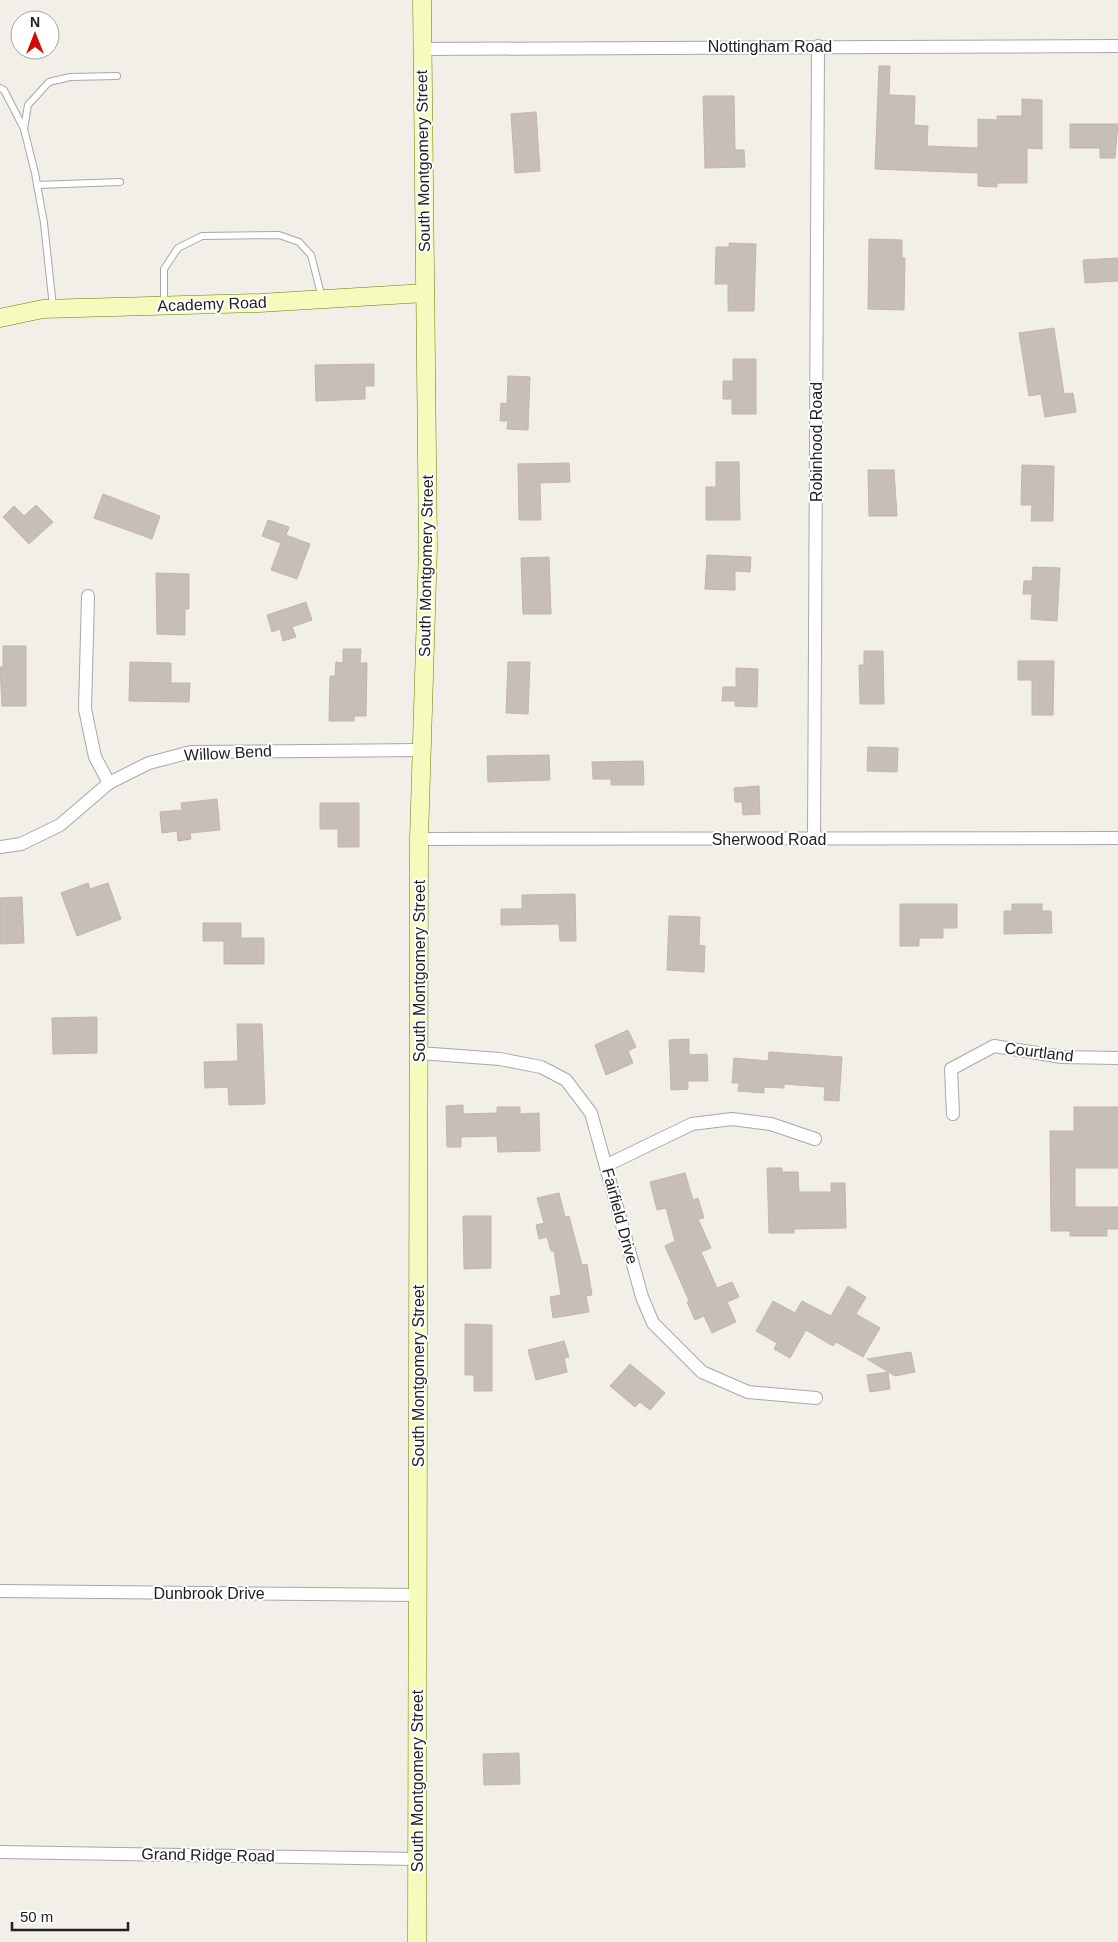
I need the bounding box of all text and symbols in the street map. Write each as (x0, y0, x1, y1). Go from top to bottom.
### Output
north arrow (10, 10, 60, 60)
text: N (30, 14, 40, 30)
street label: Nottingham Road (708, 38, 832, 55)
street label: South Montgomery Street (413, 69, 433, 252)
street label: Academy Road (157, 294, 267, 314)
street label: Robinhood Road (808, 382, 825, 502)
street label: South Montgomery Street (416, 474, 436, 657)
street label: Willow Bend (184, 742, 272, 764)
street label: Sherwood Road (712, 831, 826, 848)
street label: South Montgomery Street (411, 879, 428, 1062)
street label: Courtland (1004, 1039, 1074, 1065)
street label: Fairfield Drive (599, 1166, 641, 1266)
street label: South Montgomery Street (410, 1284, 427, 1467)
street label: Dunbrook Drive (153, 1585, 265, 1602)
street label: South Montgomery Street (409, 1689, 426, 1872)
street label: Grand Ridge Road (141, 1845, 275, 1865)
scale bar (12, 1900, 129, 1932)
text: 50 m (20, 1908, 53, 1925)

